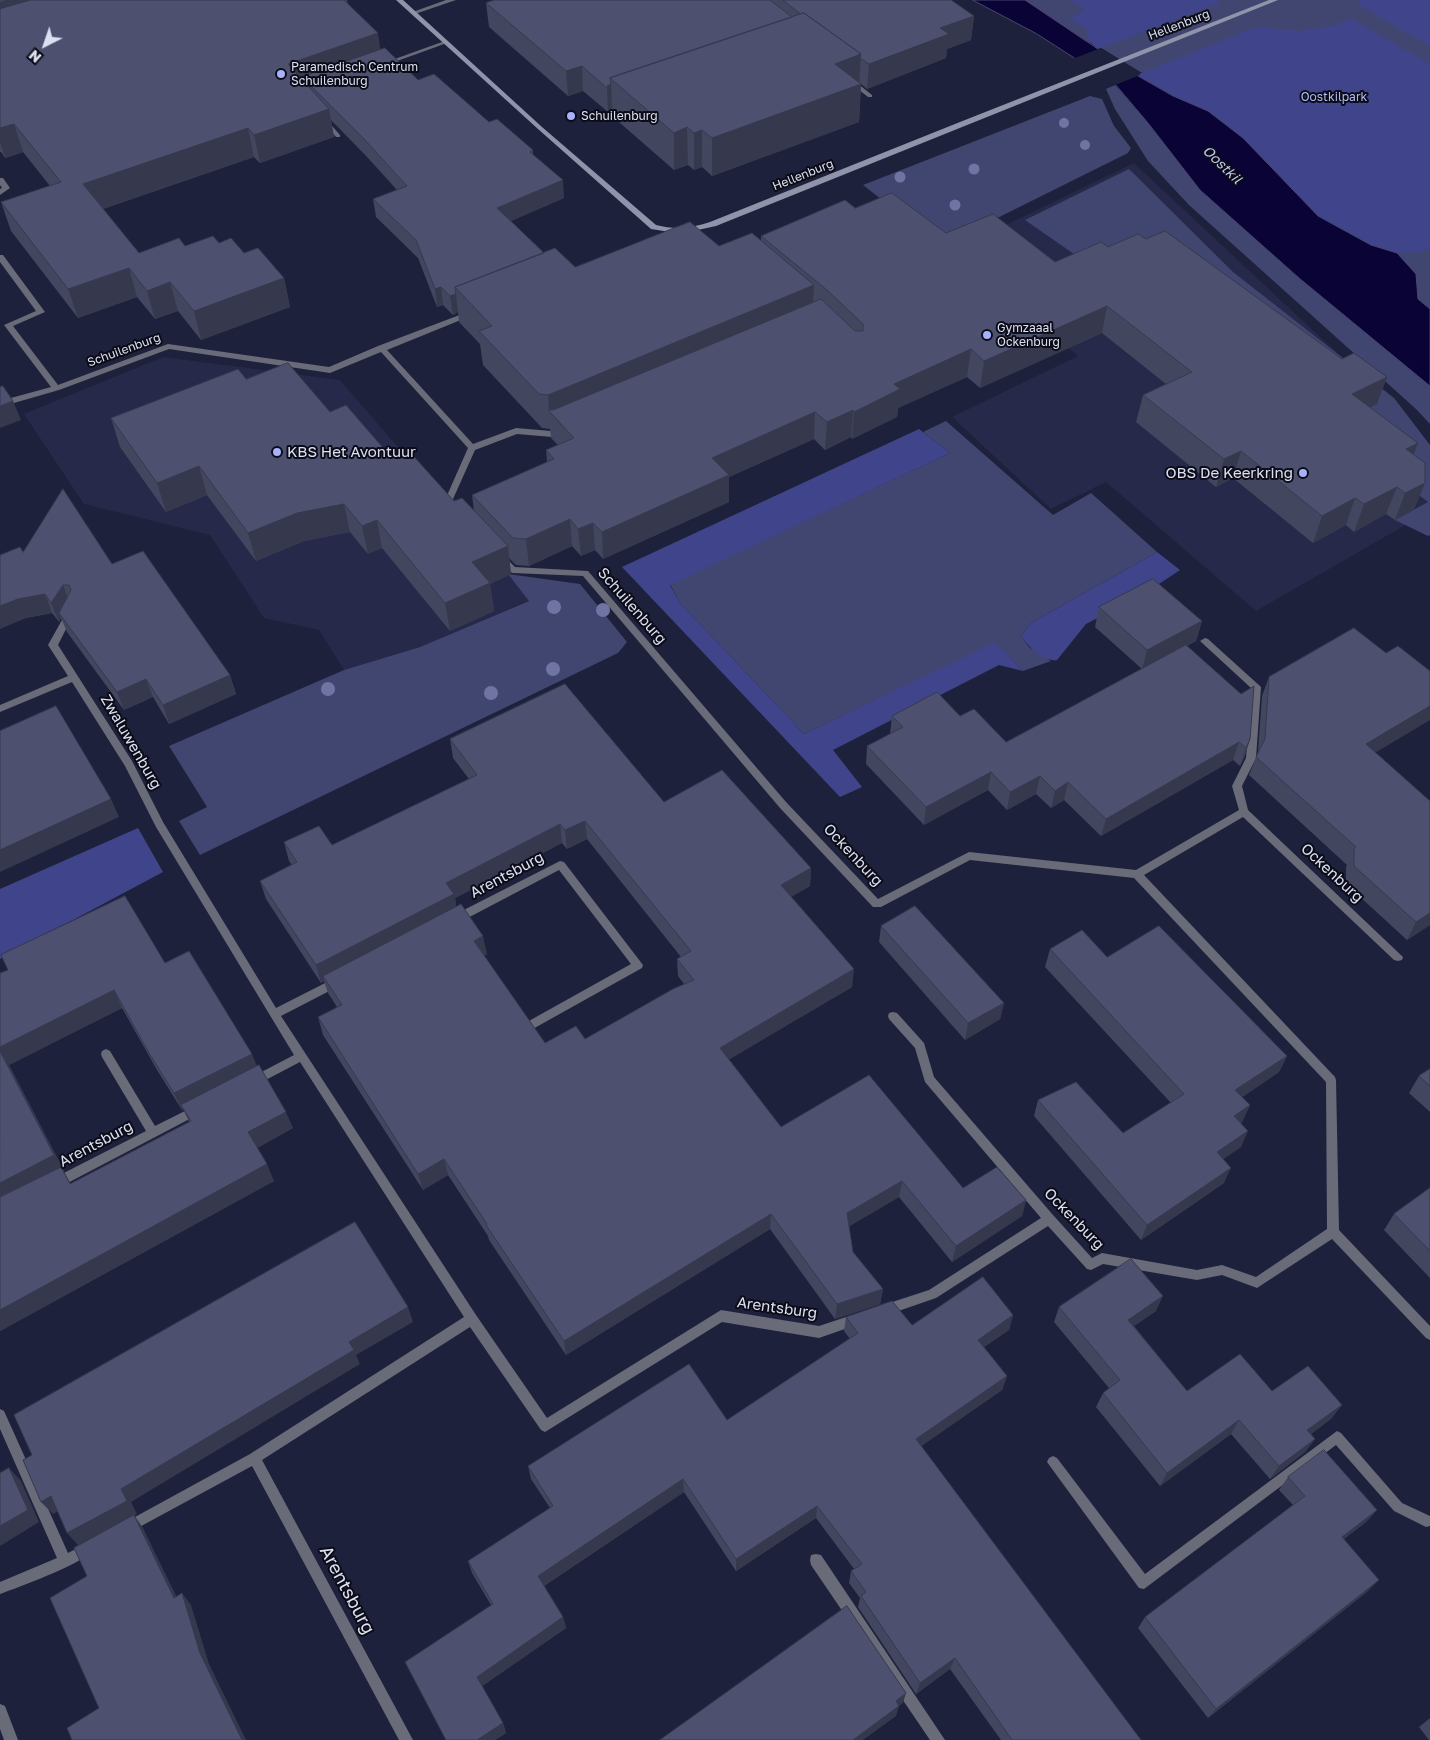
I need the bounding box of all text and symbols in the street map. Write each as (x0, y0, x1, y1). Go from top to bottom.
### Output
street label: Hellenburg (1146, 7, 1212, 43)
north arrow (20, 20, 70, 70)
text: N (25, 47, 44, 67)
place label: Paramedisch Centrum Schuilenburg (291, 60, 418, 88)
marker: Paramedisch Centrum Schuilenburg (275, 68, 287, 80)
park label: Oostkilpark (1301, 90, 1367, 104)
place label: Schuilenburg (581, 109, 658, 123)
marker: Schuilenburg (565, 110, 577, 122)
water label: Oostkil (1199, 142, 1245, 188)
street label: Hellenburg (770, 156, 836, 194)
place label: Gymzaaal Ockenburg (997, 321, 1060, 349)
marker: Gymzaaal Ockenburg (981, 329, 993, 341)
street label: Schuilenburg (85, 330, 163, 370)
place label: KBS Het Avontuur (287, 443, 416, 461)
marker: KBS Het Avontuur (271, 446, 283, 458)
place label: OBS De Keerkring (1165, 464, 1293, 482)
marker: OBS De Keerkring (1297, 467, 1309, 479)
street label: Schuilenburg (594, 564, 670, 648)
street label: Zwaluwenburg (97, 692, 165, 792)
street label: Ockenburg (820, 820, 886, 890)
street label: Ockenburg (1297, 840, 1367, 906)
street label: Arentsburg (467, 848, 547, 902)
street label: Arentsburg (56, 1117, 136, 1171)
street label: Ockenburg (1040, 1184, 1108, 1254)
street label: Arentsburg (736, 1293, 818, 1323)
street label: Arentsburg (315, 1542, 379, 1638)

